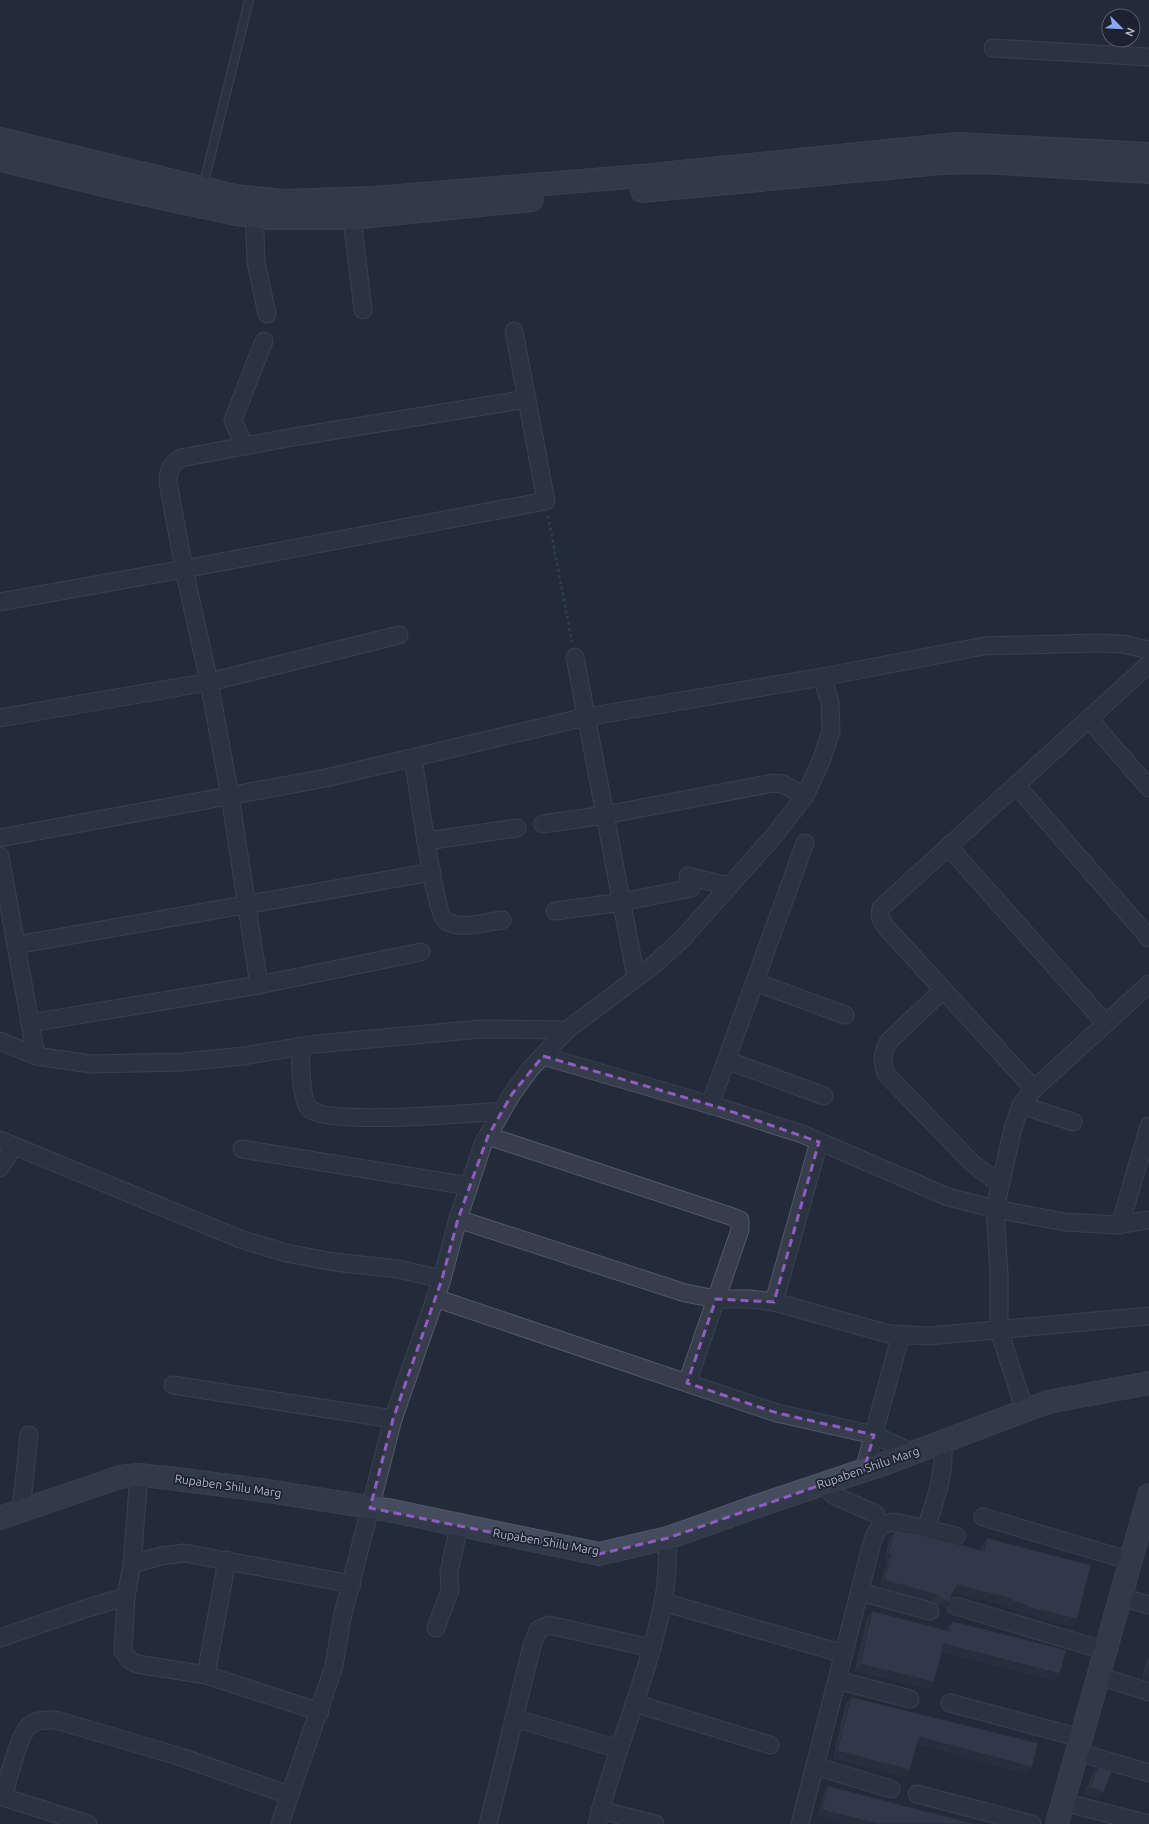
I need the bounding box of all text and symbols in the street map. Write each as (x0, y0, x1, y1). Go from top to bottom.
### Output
north arrow (1101, 8, 1141, 48)
text: N (1123, 26, 1137, 38)
street label: Rupaben Shilu Marg (815, 1444, 921, 1491)
street label: Rupaben Shilu Marg (174, 1472, 282, 1499)
street label: Rupaben Shilu Marg (492, 1526, 600, 1557)

